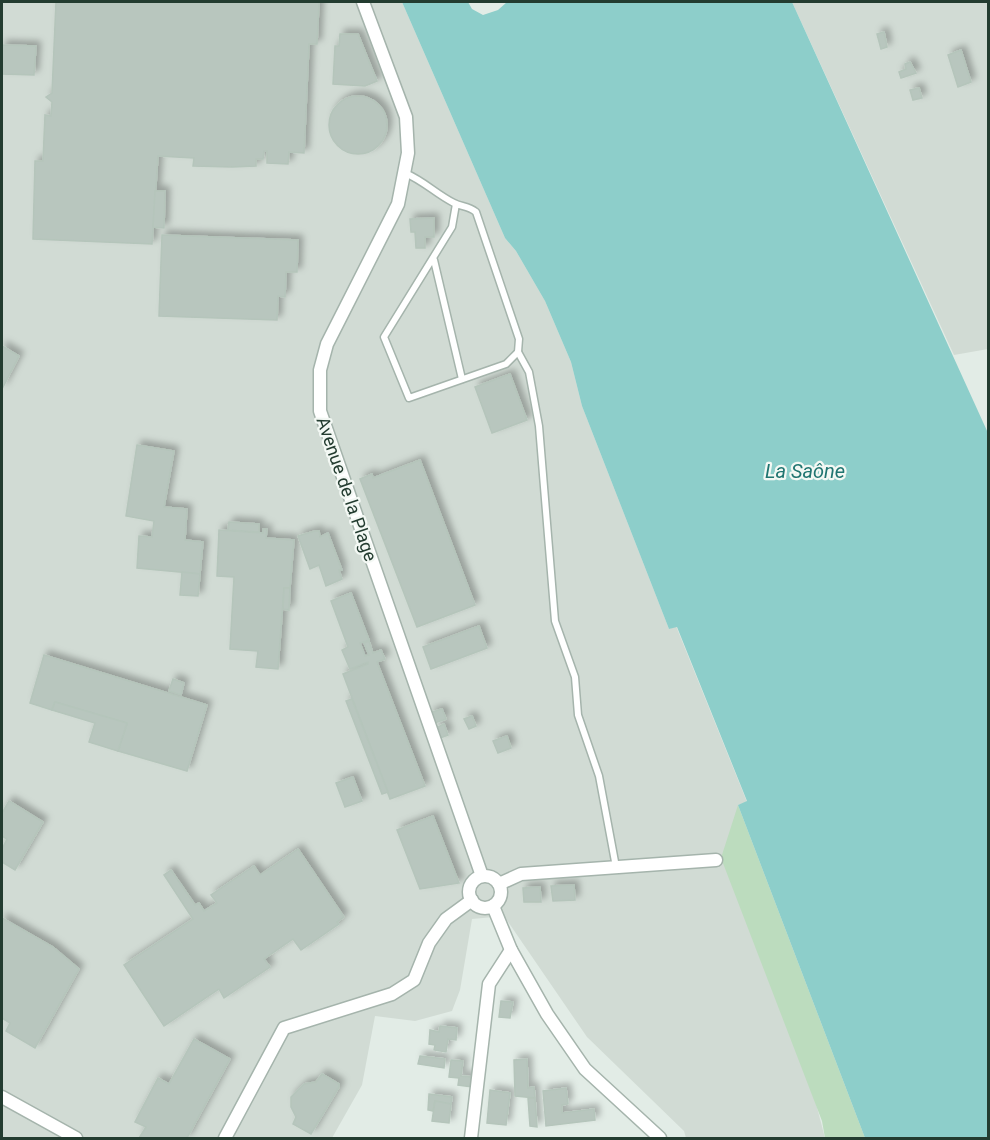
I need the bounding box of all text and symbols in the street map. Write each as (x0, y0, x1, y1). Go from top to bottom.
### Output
street label: Avenue de la Plage (312, 414, 382, 564)
water label: La Saône (765, 459, 845, 483)

